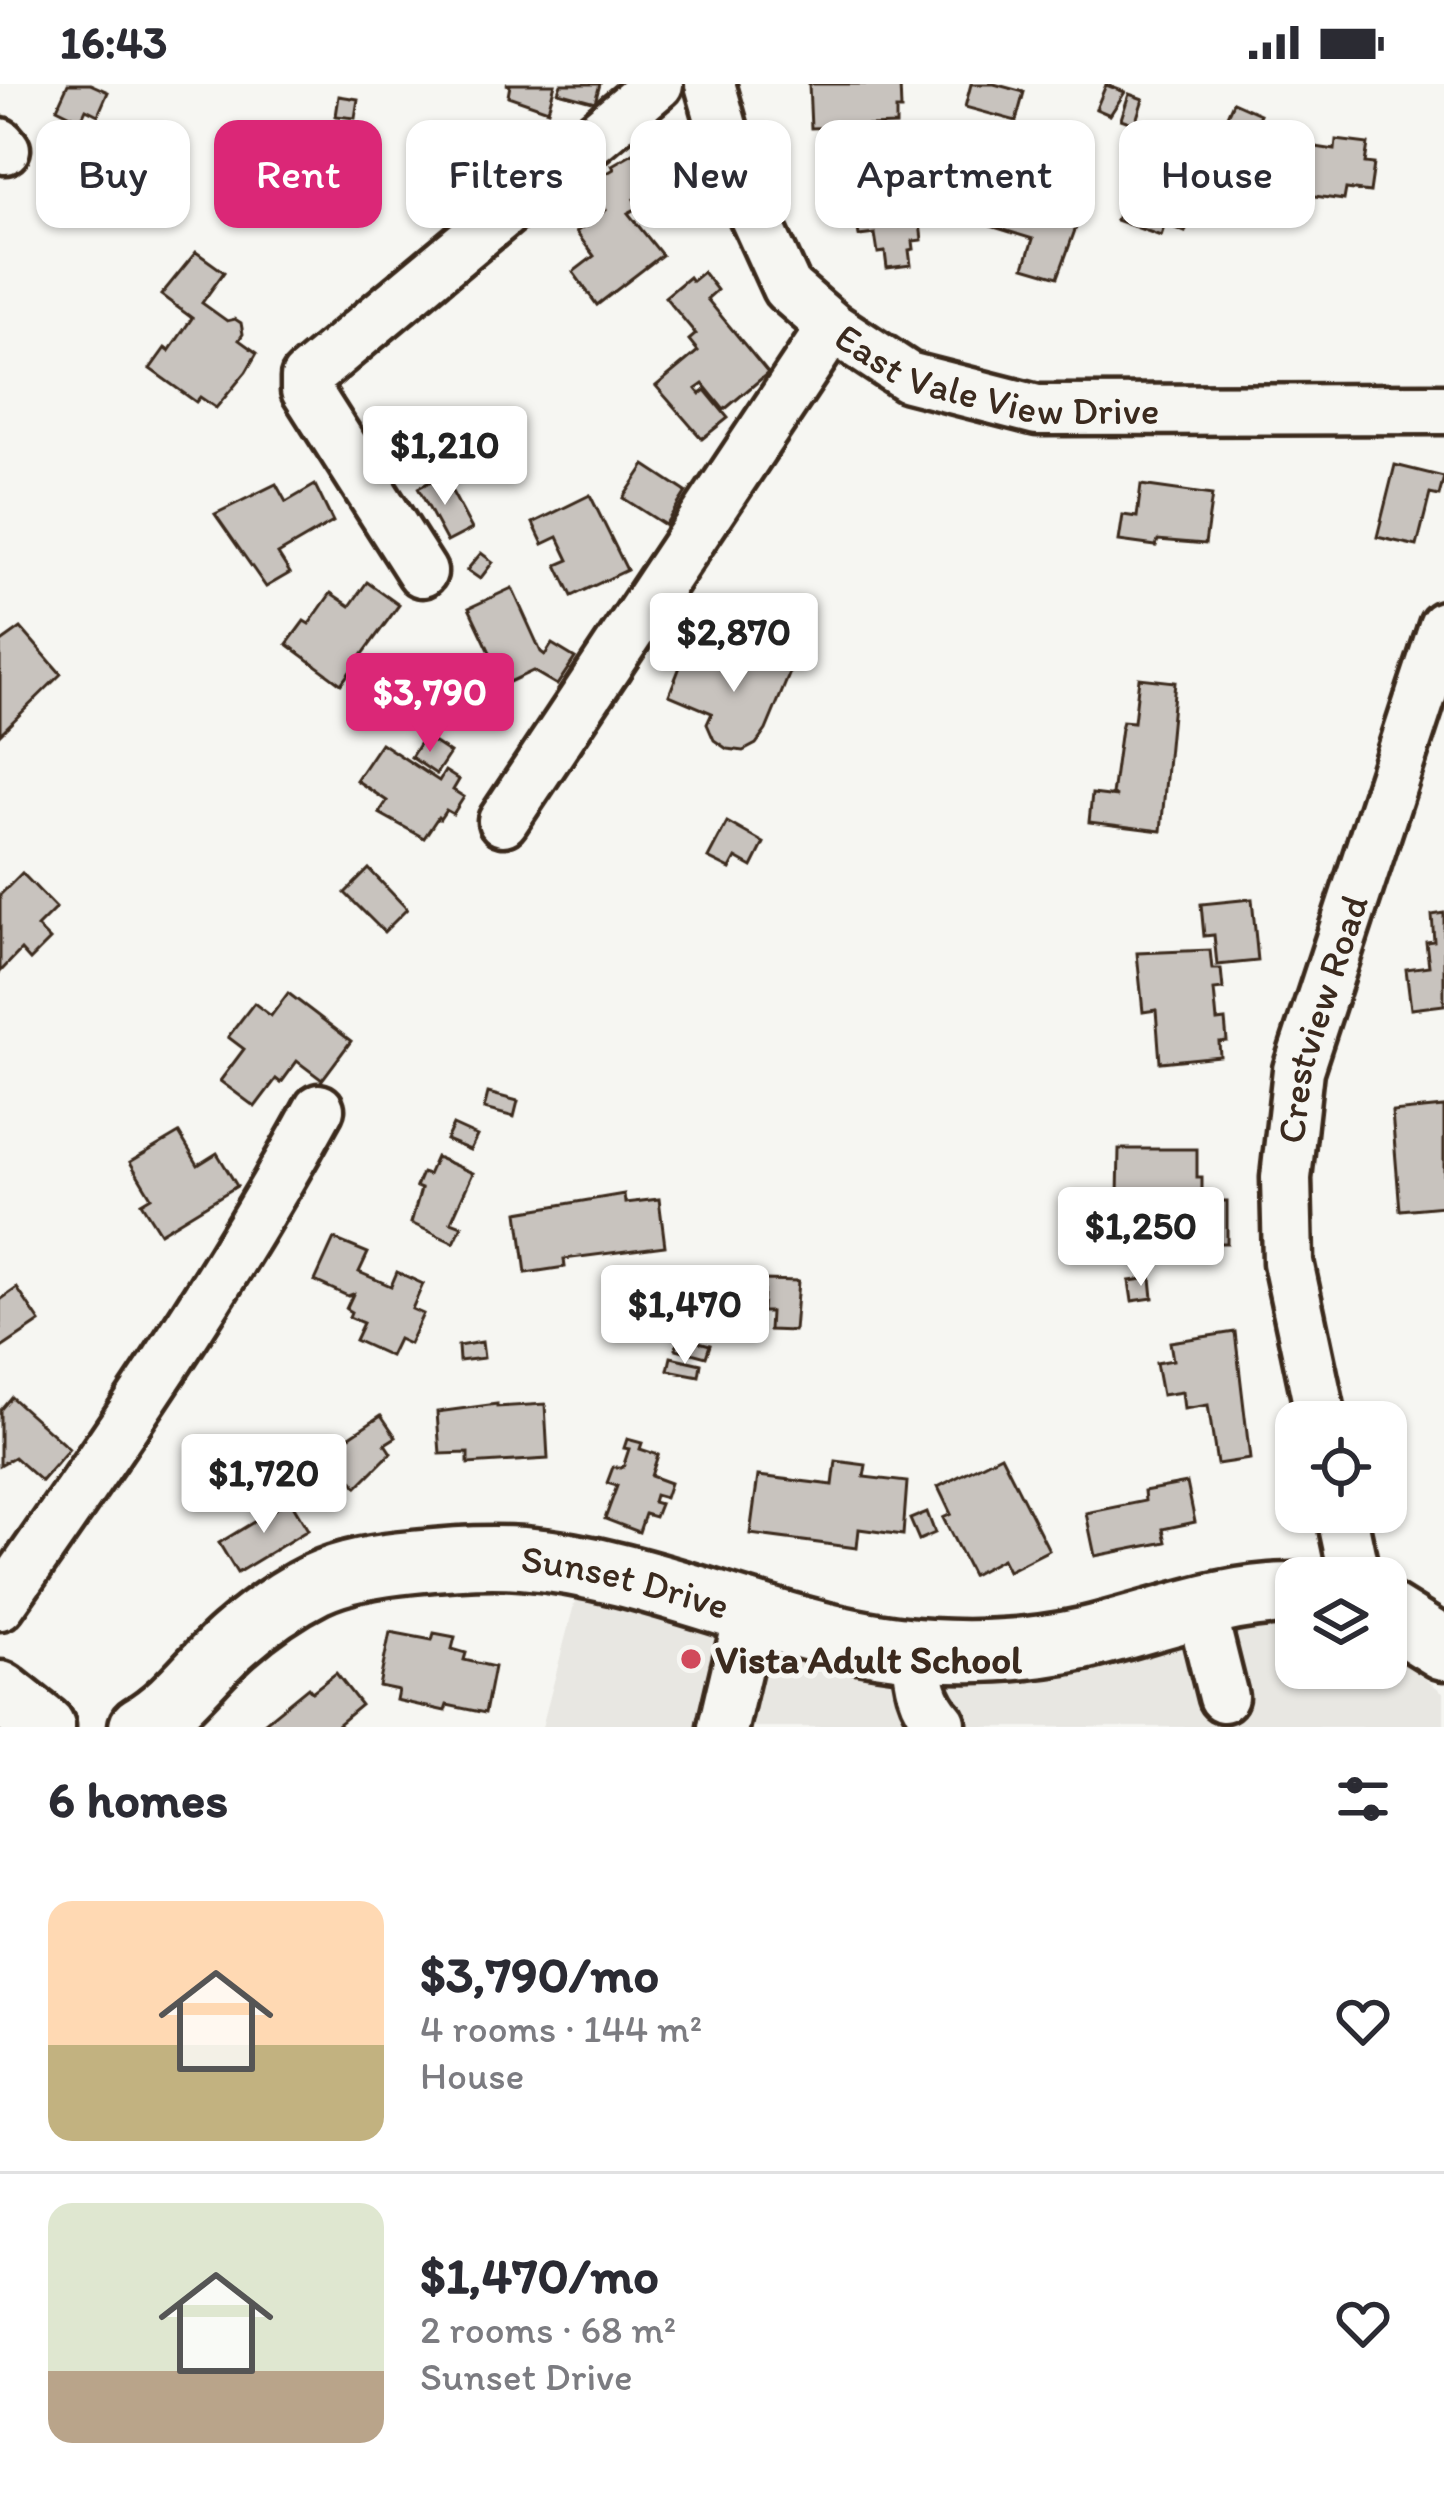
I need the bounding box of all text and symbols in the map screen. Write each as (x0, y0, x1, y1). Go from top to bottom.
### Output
text: 16:43 (60, 15, 167, 69)
chip: Buy (36, 120, 190, 228)
chip: Rent (214, 120, 382, 228)
chip: Filters (406, 120, 606, 228)
chip: New (630, 120, 791, 228)
chip: Apartment (815, 120, 1095, 228)
chip: House (1119, 120, 1315, 228)
street label: East Vale View Drive (826, 313, 1159, 434)
pin: $1,210 (347, 406, 543, 508)
text: $1,210 (390, 421, 500, 468)
pin: $2,870 (636, 593, 832, 695)
text: $2,870 (677, 608, 791, 655)
pin: $3,790 (332, 653, 528, 755)
text: $3,790 (373, 668, 487, 715)
street label: Crestview Road (1267, 889, 1378, 1146)
pin: $1,250 (1043, 1187, 1239, 1289)
text: $1,250 (1085, 1202, 1197, 1249)
pin: $1,470 (587, 1265, 783, 1367)
text: $1,470 (628, 1280, 742, 1327)
map controls (1275, 1401, 1407, 1689)
button: locate (1275, 1401, 1407, 1533)
pin: $1,720 (166, 1434, 362, 1536)
text: $1,720 (209, 1449, 320, 1496)
street label: Sunset Drive (519, 1535, 735, 1629)
button: layers (1275, 1557, 1407, 1689)
place label: Vista Adult School (715, 1636, 1023, 1683)
marker: Vista Adult School (678, 1646, 704, 1672)
icon: filters (1330, 1766, 1396, 1832)
text: 6 homes (48, 1769, 228, 1830)
text: $3,790/mo (420, 1944, 659, 2005)
icon: home (144, 1949, 288, 2093)
icon: heart (1330, 1988, 1396, 2054)
text: 4 rooms · 144 m² (420, 2005, 702, 2052)
text: House (420, 2052, 524, 2099)
text: $1,470/mo (420, 2245, 659, 2306)
icon: home (144, 2251, 288, 2395)
icon: heart (1330, 2290, 1396, 2356)
text: 2 rooms · 68 m² (420, 2306, 676, 2353)
text: Sunset Drive (420, 2353, 633, 2400)

